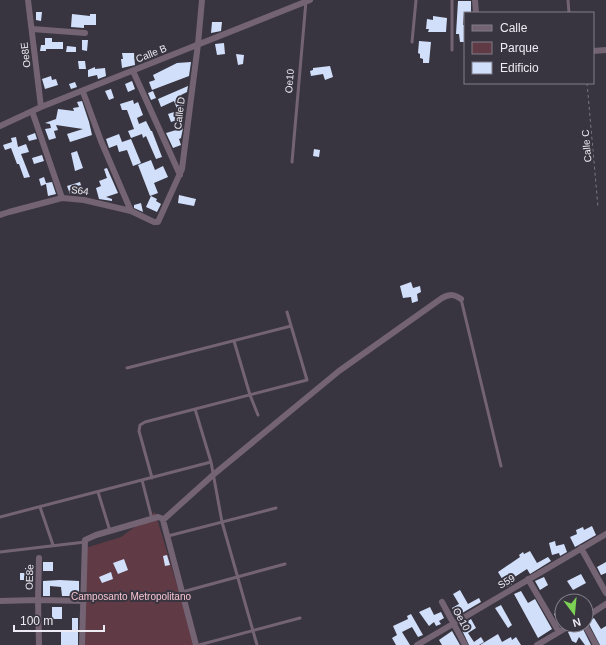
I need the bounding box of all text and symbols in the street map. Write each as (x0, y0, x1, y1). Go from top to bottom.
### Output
legend (464, 12, 594, 84)
text: Calle (500, 21, 528, 35)
street label: Oe8E (18, 41, 33, 68)
text: Parque (500, 41, 539, 55)
street label: Calle B (134, 42, 168, 65)
text: Edificio (500, 61, 539, 75)
street label: Oe10 (283, 68, 296, 94)
street label: Calle D (172, 96, 187, 130)
street label: Calle C (580, 129, 593, 163)
street label: S64 (70, 184, 90, 197)
street label: OE8e (24, 564, 35, 590)
street label: S59 (496, 572, 517, 591)
park label: Camposanto Metropolitano (71, 591, 191, 602)
north arrow (554, 593, 594, 633)
street label: Oe10 (451, 606, 473, 633)
scale bar (14, 607, 104, 633)
text: 100 m (20, 614, 53, 628)
text: N (571, 616, 582, 629)

